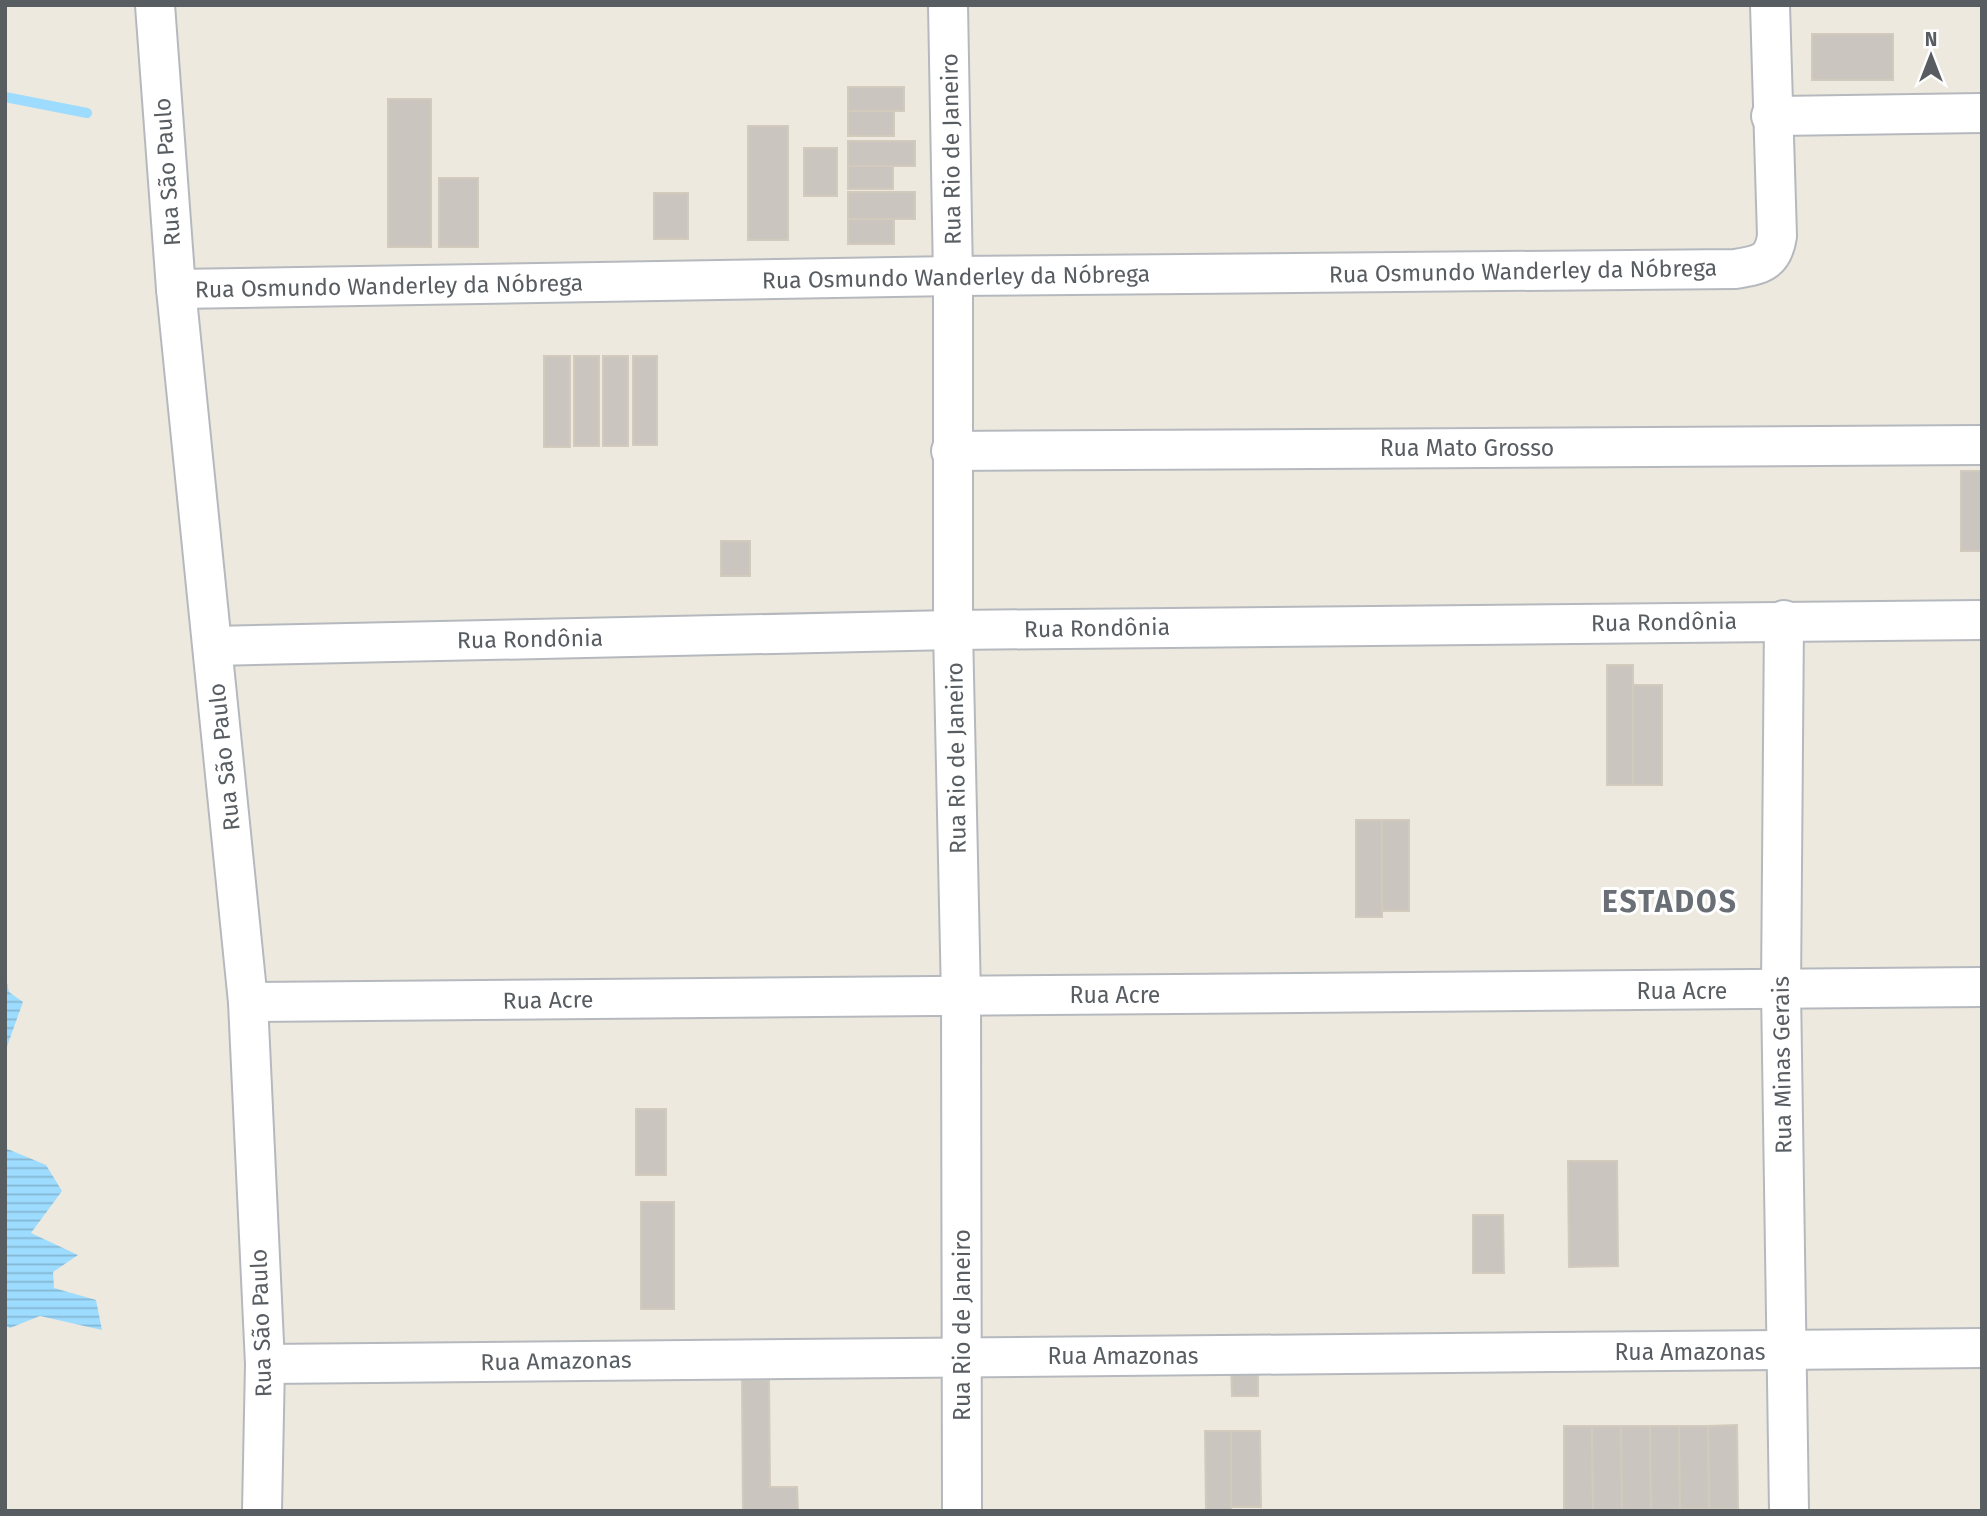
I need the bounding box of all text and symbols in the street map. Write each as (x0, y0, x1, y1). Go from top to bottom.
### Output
north arrow (1896, 21, 1966, 91)
text: N (1925, 28, 1937, 51)
street label: Rua Rio de Janeiro (935, 53, 967, 245)
street label: Rua São Paulo (148, 97, 186, 247)
street label: Rua Osmundo Wanderley da Nóbrega (1329, 254, 1717, 288)
street label: Rua Osmundo Wanderley da Nóbrega (762, 260, 1150, 294)
street label: Rua Osmundo Wanderley da Nóbrega (195, 269, 583, 303)
street label: Rua Mato Grosso (1380, 434, 1554, 462)
street label: Rua Rondônia (1591, 607, 1737, 637)
street label: Rua Rondônia (1024, 613, 1170, 643)
street label: Rua Rondônia (457, 624, 603, 654)
street label: Rua Rio de Janeiro (940, 662, 972, 854)
street label: Rua São Paulo (202, 682, 246, 832)
district label: ESTADOS (1602, 884, 1738, 920)
street label: Rua Minas Gerais (1766, 976, 1798, 1154)
street label: Rua Acre (1637, 977, 1727, 1005)
street label: Rua Acre (1070, 981, 1160, 1009)
street label: Rua Acre (502, 985, 594, 1015)
street label: Rua Rio de Janeiro (948, 1229, 976, 1421)
street label: Rua São Paulo (244, 1248, 278, 1398)
street label: Rua Amazonas (1614, 1338, 1766, 1366)
street label: Rua Amazonas (1047, 1342, 1199, 1370)
street label: Rua Amazonas (480, 1346, 632, 1376)

